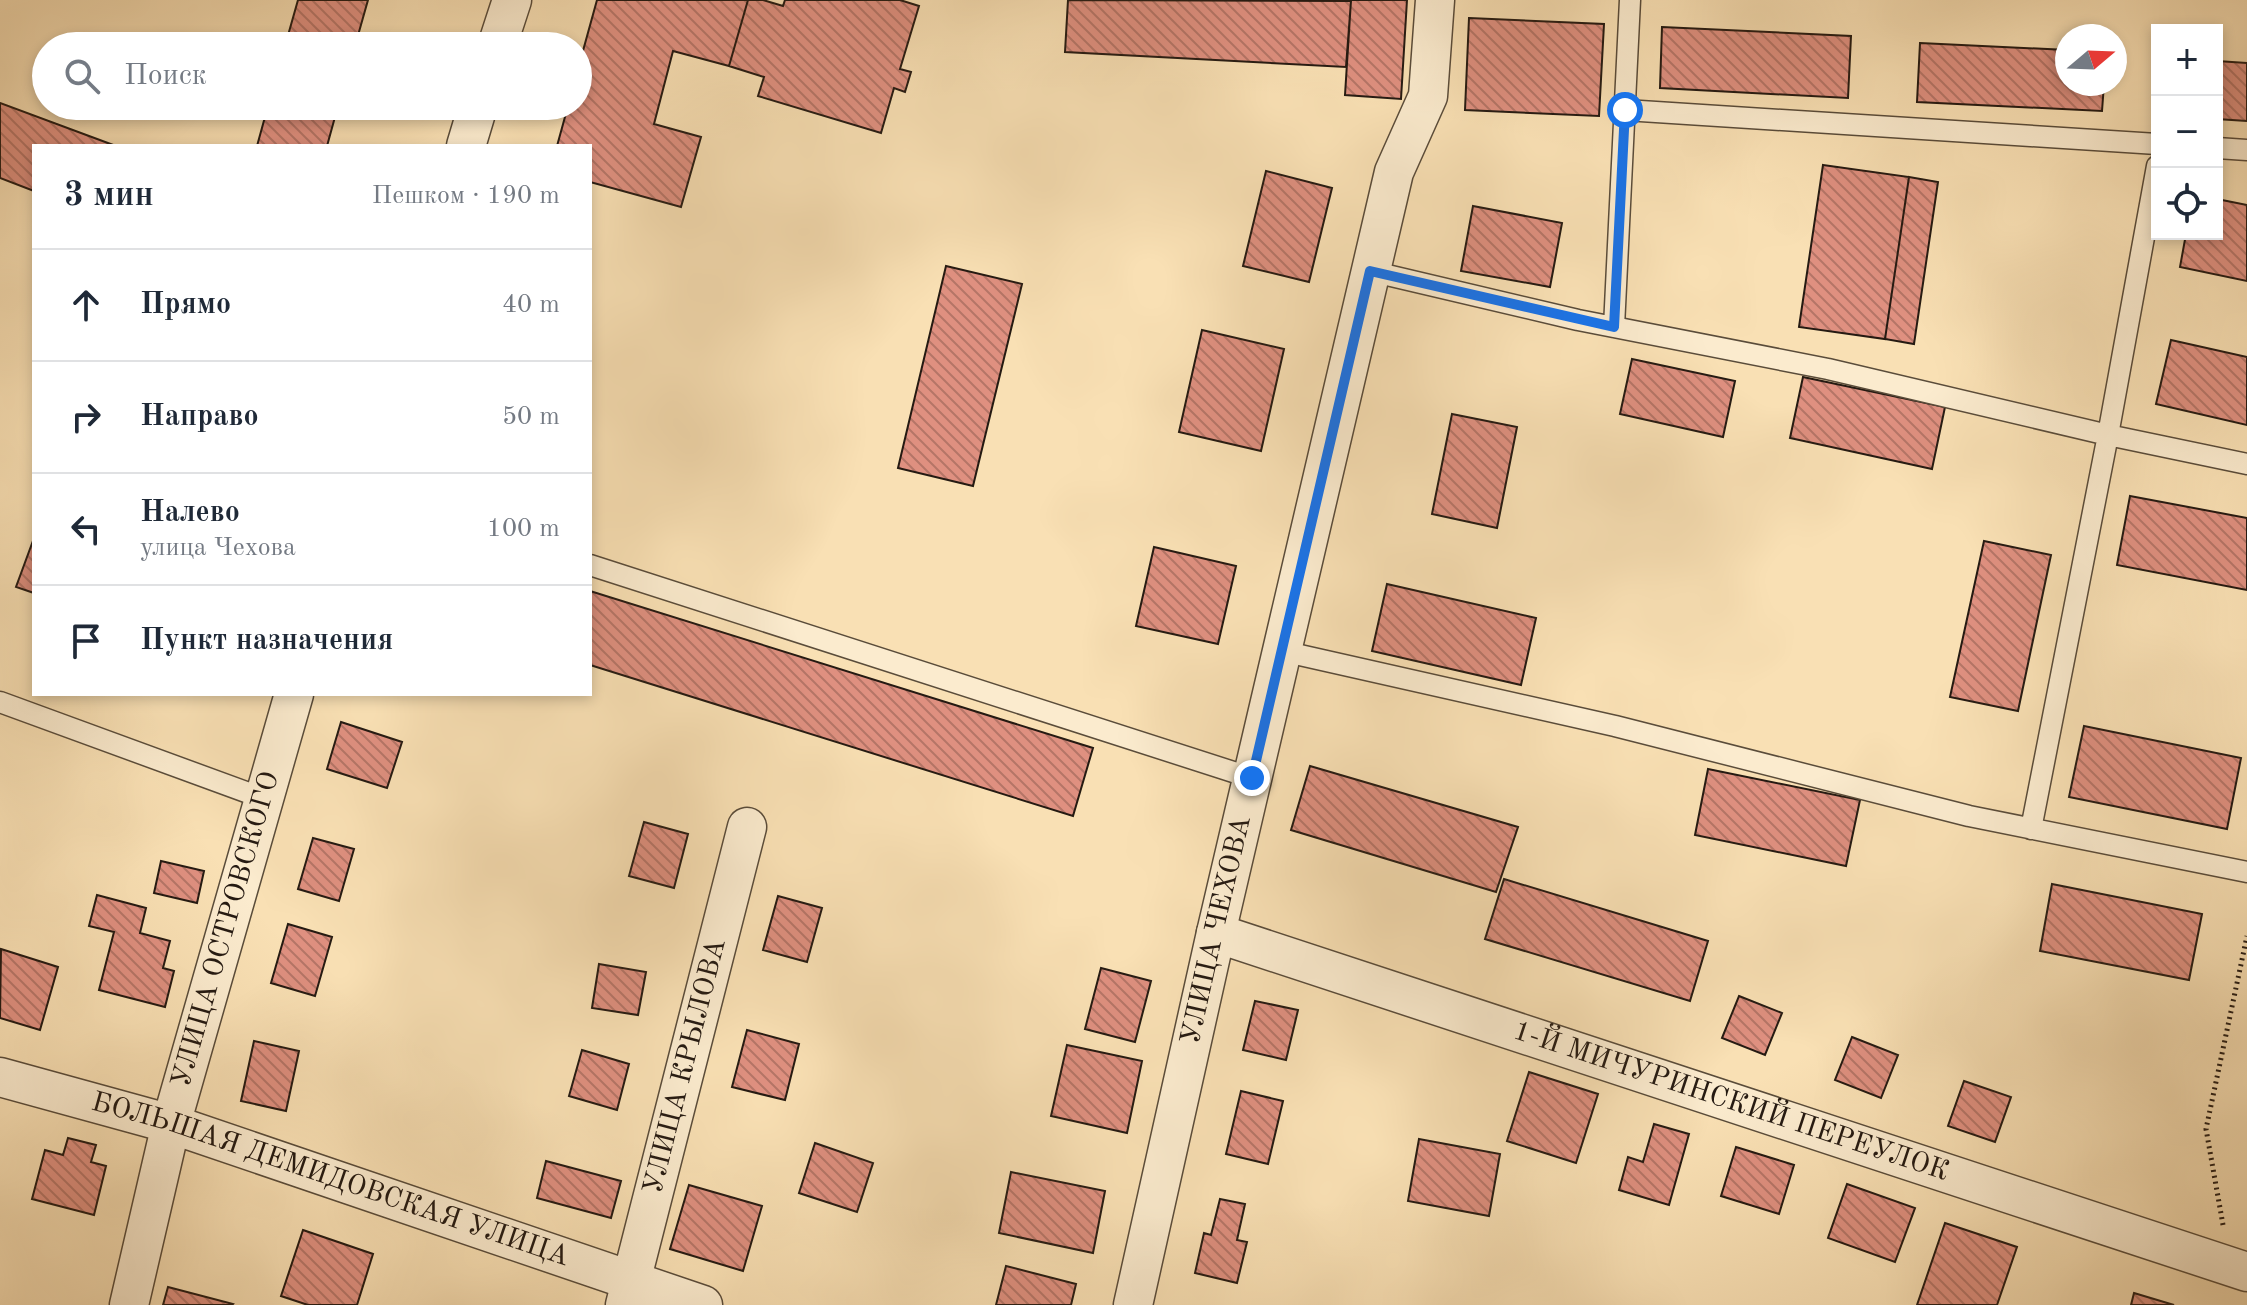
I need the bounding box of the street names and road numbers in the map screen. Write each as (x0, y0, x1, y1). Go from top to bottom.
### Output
street label: УЛИЦА ОСТРОВСКОГО (168, 769, 285, 1091)
street label: УЛИЦА ЧЕХОВА (1178, 813, 1257, 1047)
street label: УЛИЦА КРЫЛОВА (640, 936, 732, 1197)
street label: 1-Й МИЧУРИНСКИЙ ПЕРЕУЛОК (1510, 1018, 1952, 1187)
street label: БОЛЬШАЯ ДЕМИДОВСКАЯ УЛИЦА (88, 1089, 572, 1272)

